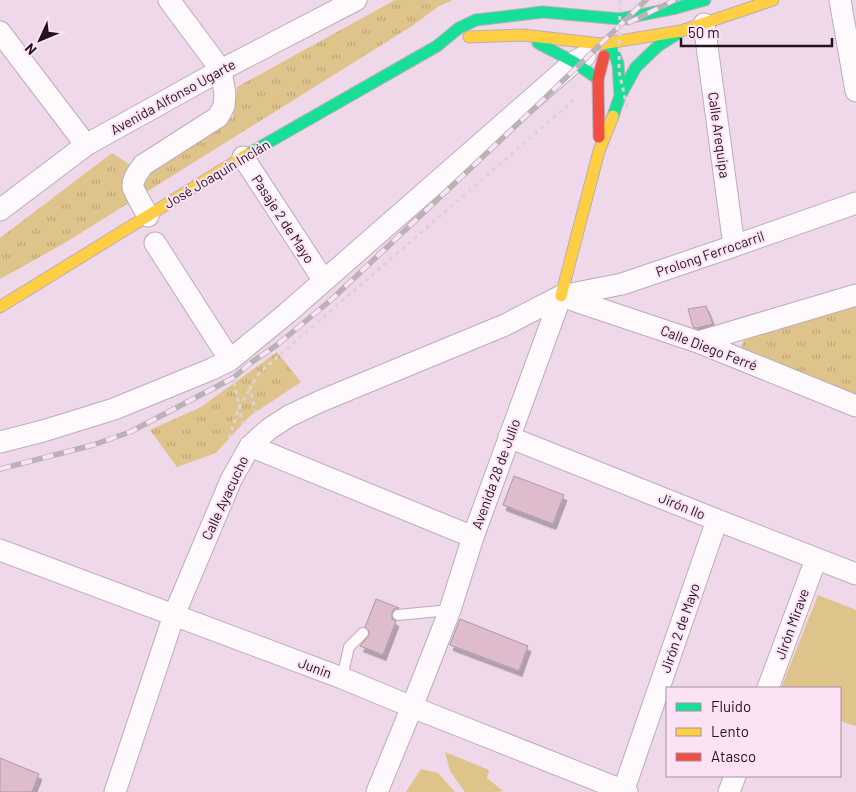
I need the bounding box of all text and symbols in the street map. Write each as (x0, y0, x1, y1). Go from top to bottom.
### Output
north arrow (15, 15, 65, 65)
scale bar (681, 15, 832, 47)
text: 50 m (688, 23, 720, 41)
text: N (21, 40, 40, 59)
street label: Avenida Alfonso Ugarte (107, 55, 238, 138)
street label: Calle Arequipa (705, 91, 734, 179)
street label: José Joaquín Inclán (161, 135, 273, 212)
street label: Pasaje 2 de Mayo (248, 171, 318, 266)
street label: Prolong Ferrocarril (653, 227, 766, 280)
street label: Calle Diego Ferré (658, 321, 760, 374)
street label: Avenida 28 de Julio (468, 416, 523, 531)
street label: Calle Ayacucho (198, 453, 251, 543)
street label: Jirón Ilo (656, 488, 708, 523)
street label: Jirón 2 de Mayo (656, 581, 703, 675)
street label: Jirón Mirave (771, 586, 812, 662)
street label: Junin (296, 654, 334, 681)
legend (666, 687, 841, 777)
text: Fluido (711, 697, 751, 715)
text: Lento (711, 722, 749, 740)
text: Atasco (711, 747, 756, 765)

